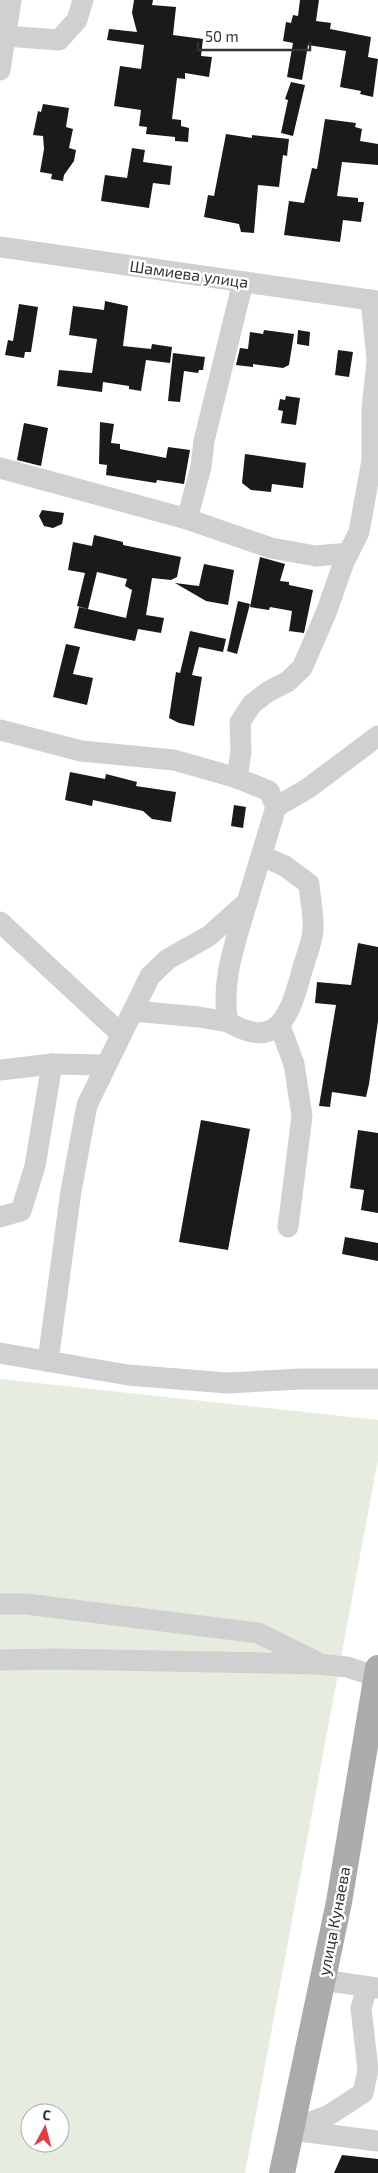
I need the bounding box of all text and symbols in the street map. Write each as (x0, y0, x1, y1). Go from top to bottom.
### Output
scale bar (198, 20, 310, 52)
text: 50 m (205, 27, 239, 45)
street label: Шамиева улица (128, 256, 250, 292)
street label: улица Кунаева (314, 1865, 354, 1977)
north arrow (20, 2103, 70, 2153)
text: С (42, 2106, 52, 2124)

